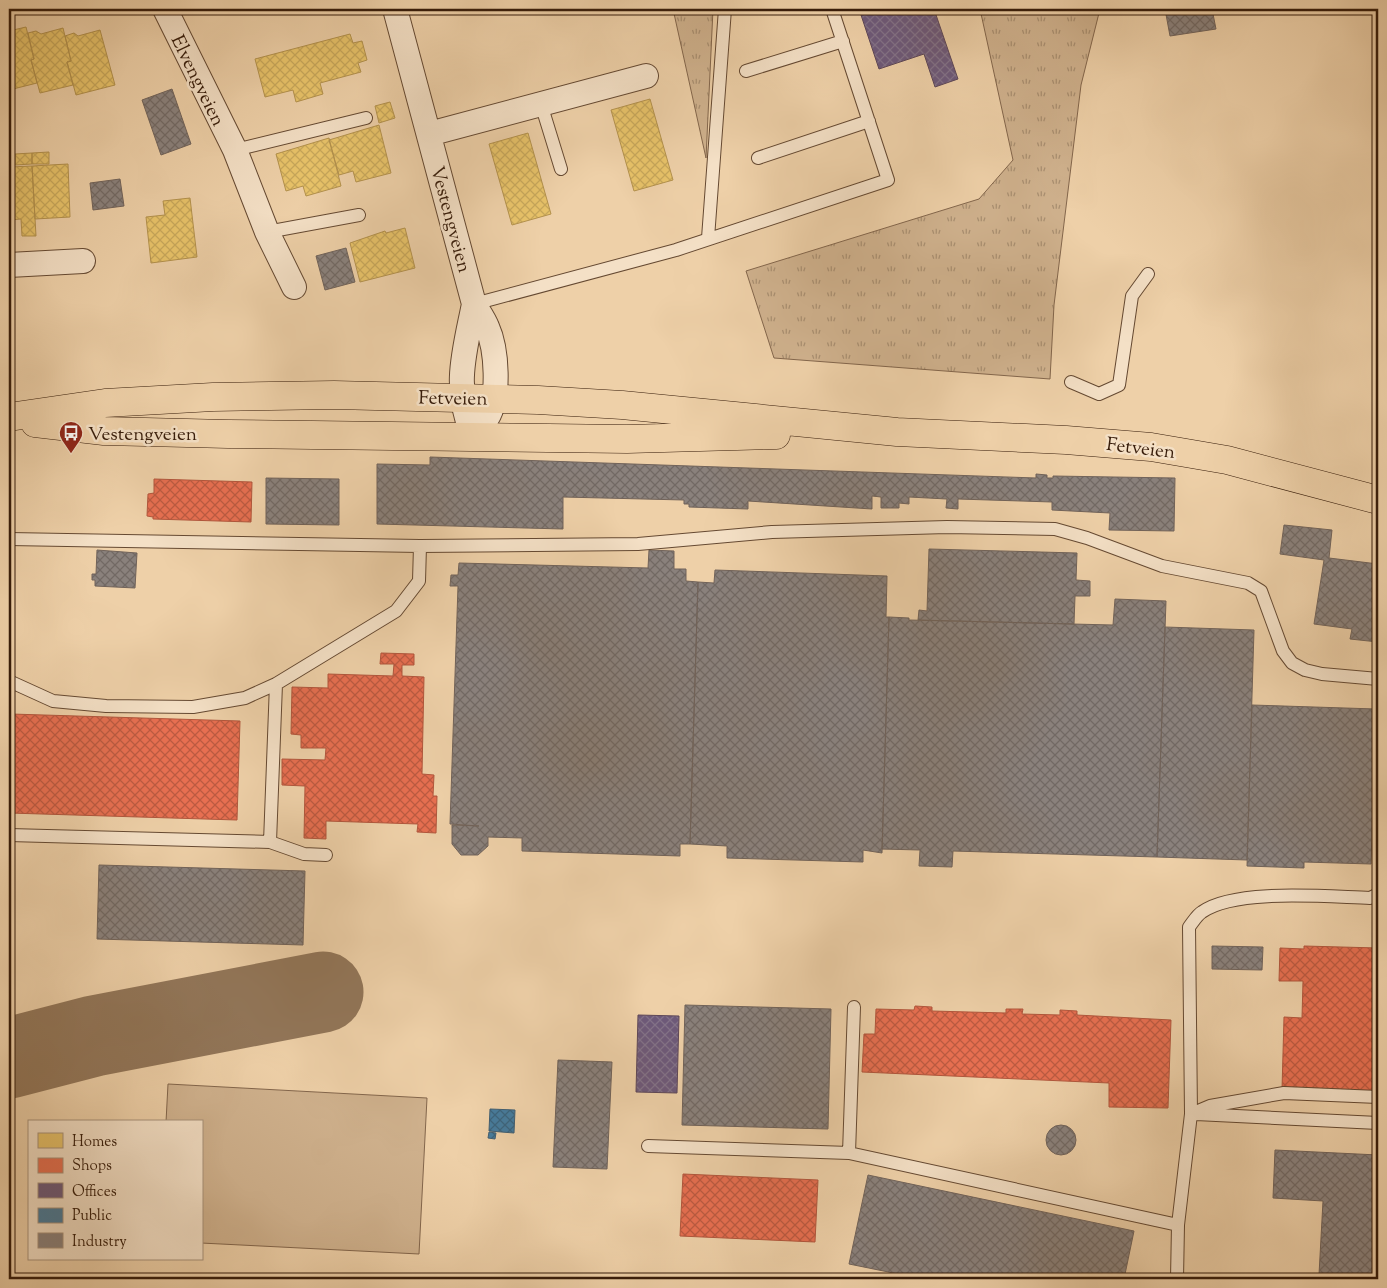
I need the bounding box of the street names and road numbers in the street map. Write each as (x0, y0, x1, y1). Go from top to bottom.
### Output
street label: Elvengveien (163, 31, 231, 131)
street label: Vestengveien (422, 163, 477, 276)
street label: Fetveien (418, 385, 488, 414)
street label: Fetveien (1105, 432, 1177, 467)

